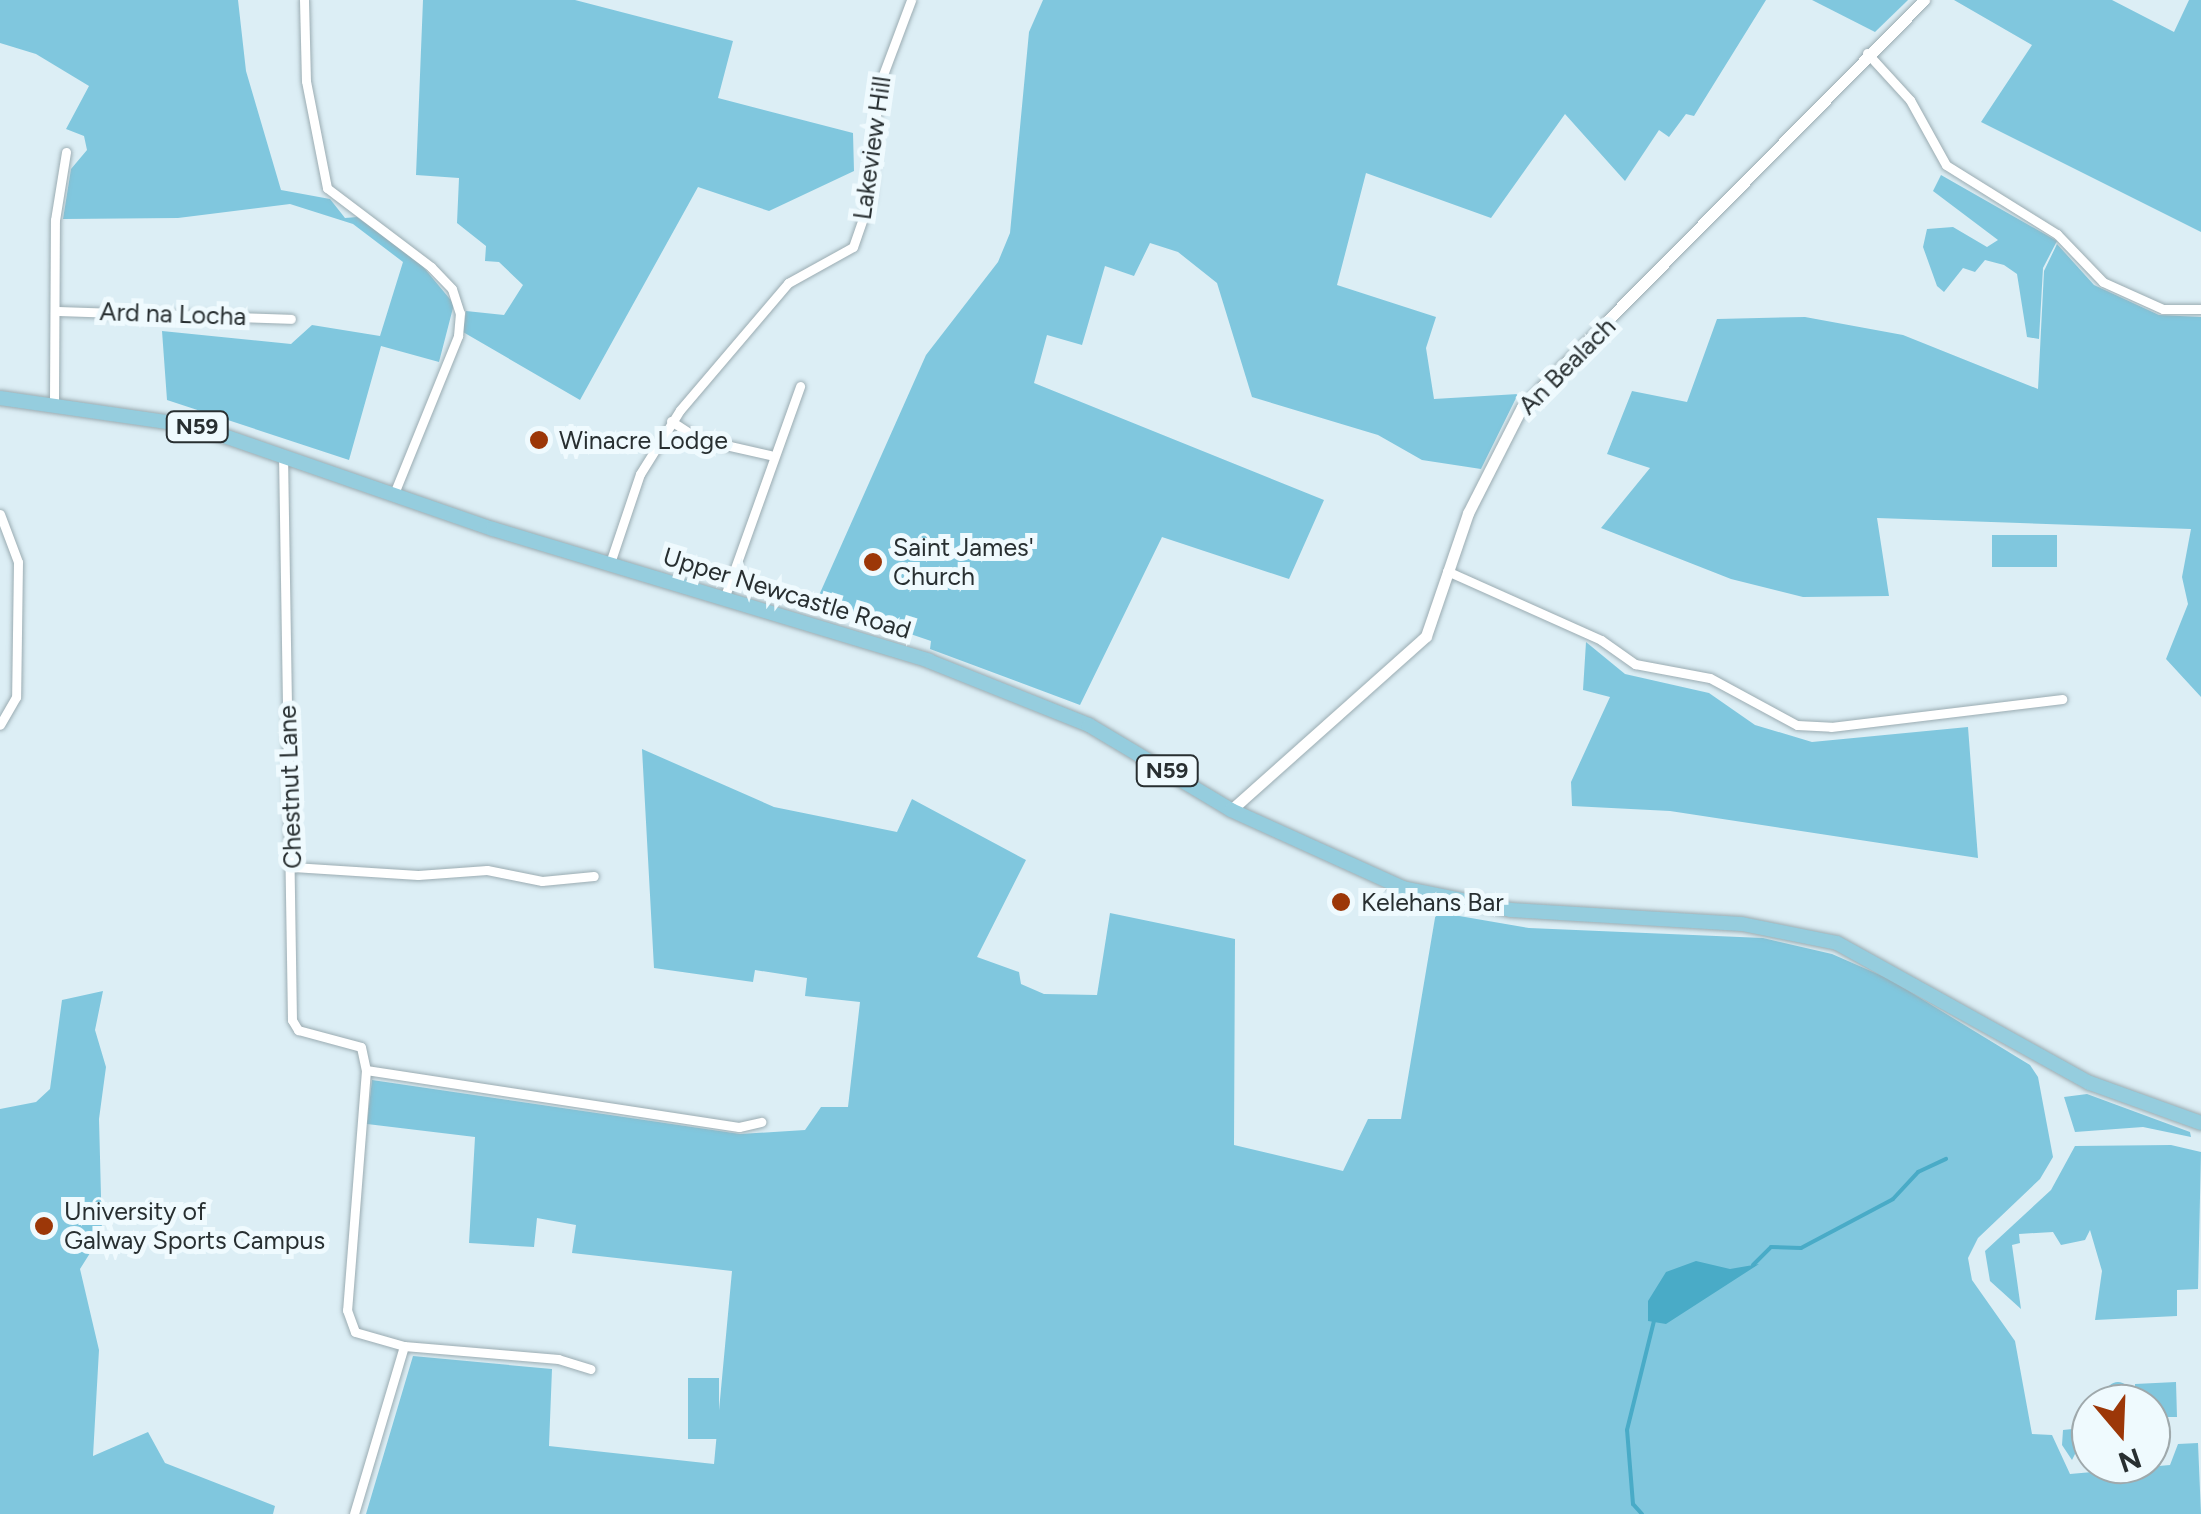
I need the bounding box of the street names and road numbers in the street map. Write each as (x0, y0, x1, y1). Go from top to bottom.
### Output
street label: Lakeview Hill (847, 74, 897, 222)
street label: Ard na Locha (99, 296, 247, 332)
street label: An Bealach (1512, 311, 1622, 421)
road number: N59 (164, 410, 230, 444)
street label: Upper Newcastle Road (659, 541, 915, 645)
street label: Chestnut Lane (272, 705, 308, 869)
road number: N59 (1134, 754, 1200, 788)

